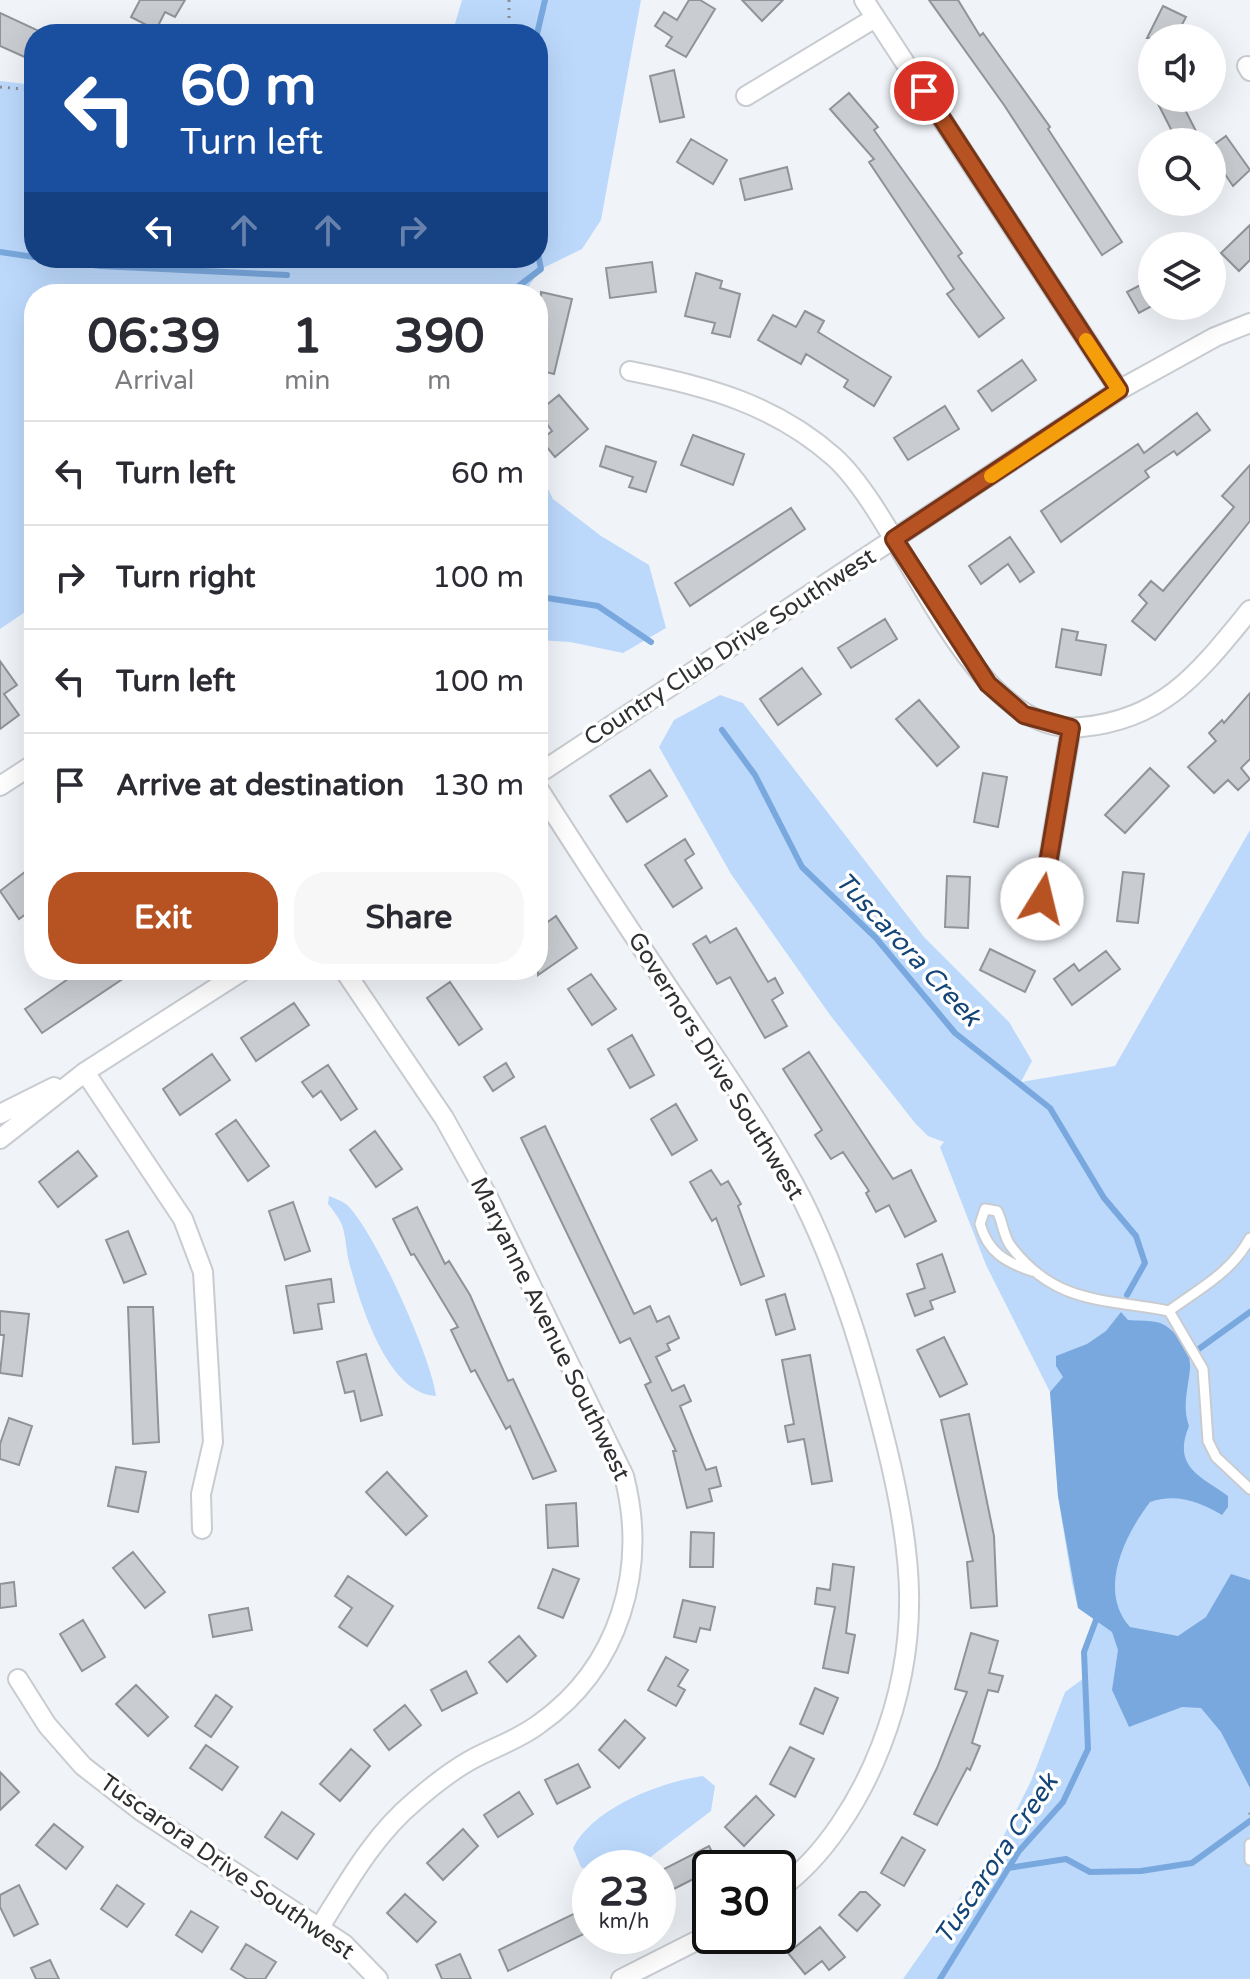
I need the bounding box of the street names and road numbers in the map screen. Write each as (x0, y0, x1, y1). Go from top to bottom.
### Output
street label: Country Club Drive Southwest (579, 542, 881, 752)
street label: Governors Drive Southwest (622, 927, 810, 1205)
street label: Maryanne Avenue Southwest (464, 1173, 636, 1485)
street label: Tuscarora Drive Southwest (94, 1768, 360, 1966)

